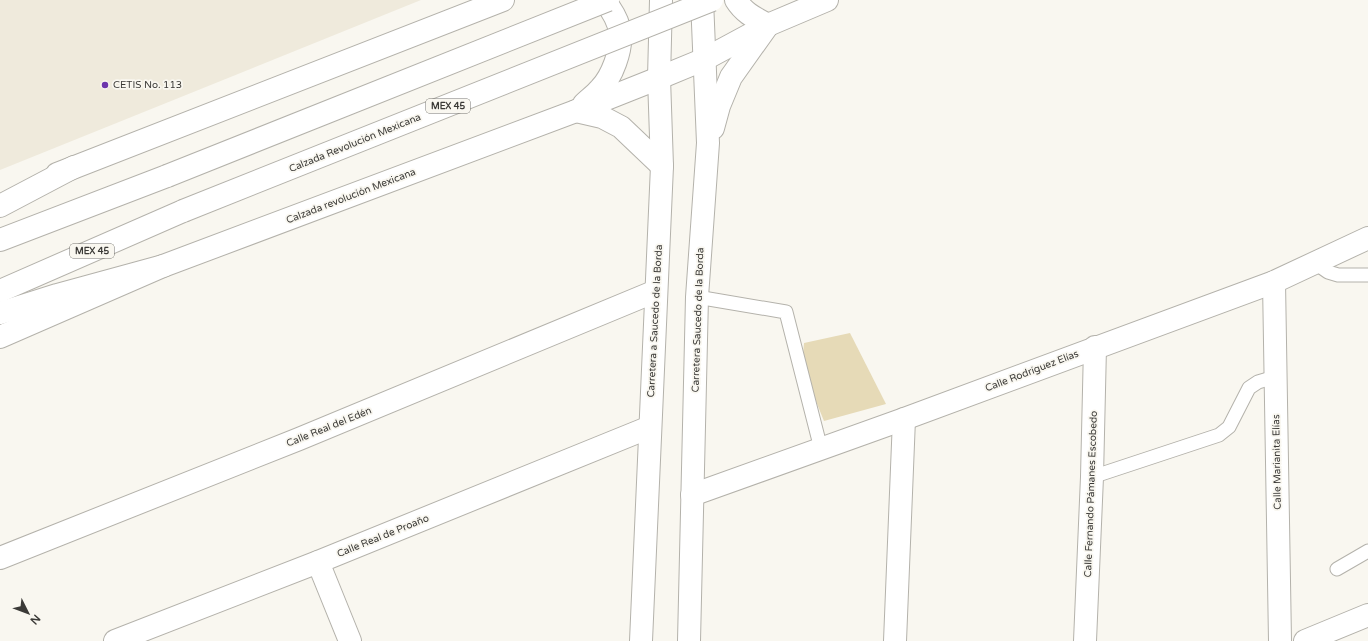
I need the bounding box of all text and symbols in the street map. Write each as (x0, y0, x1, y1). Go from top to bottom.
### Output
place label: CETIS No. 113 (113, 79, 182, 91)
marker: CETIS No. 113 (100, 80, 110, 90)
road number: MEX 45 (426, 99, 470, 113)
street label: Calzada Revolución Mexicana (287, 111, 423, 175)
street label: Calzada revolución Mexicana (285, 166, 417, 226)
road number: MEX 45 (70, 244, 114, 258)
street label: Carretera a Saucedo de la Borda (645, 244, 665, 398)
street label: Carretera Saucedo de la Borda (689, 247, 707, 393)
street label: Calle Rodríguez Elías (984, 348, 1081, 394)
street label: Calle Real del Edén (285, 404, 373, 450)
street label: Calle Fernando Pámanes Escobedo (1082, 411, 1100, 577)
street label: Calle Marianita Elías (1270, 414, 1284, 510)
street label: Calle Real de Proaño (335, 512, 431, 560)
north arrow (8, 593, 48, 633)
text: N (27, 612, 43, 627)

